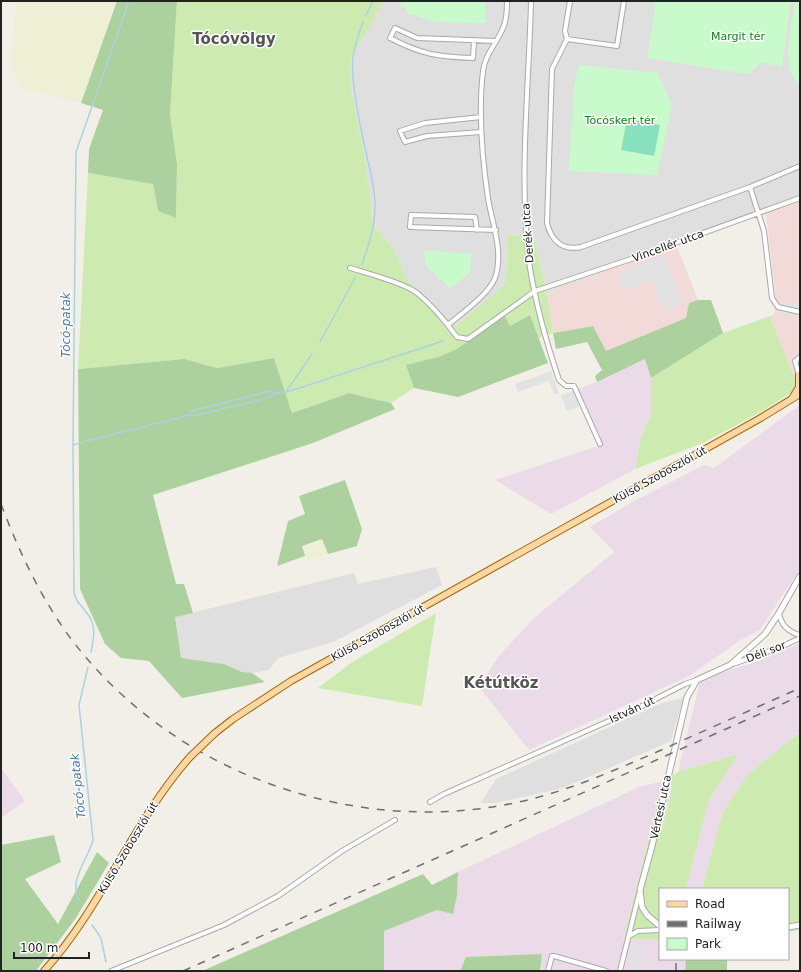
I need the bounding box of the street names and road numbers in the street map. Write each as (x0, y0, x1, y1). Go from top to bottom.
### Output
street label: Derék utca (519, 203, 537, 263)
street label: Vincellér utca (630, 227, 706, 265)
street label: Külső Szoboszlói út (611, 444, 710, 506)
street label: Külső Szoboszlói út (329, 602, 428, 664)
street label: Déli sor (744, 638, 788, 666)
street label: István út (607, 694, 657, 726)
street label: Vértesi utca (648, 774, 674, 840)
street label: Külső Szoboszlói út (95, 799, 161, 896)

